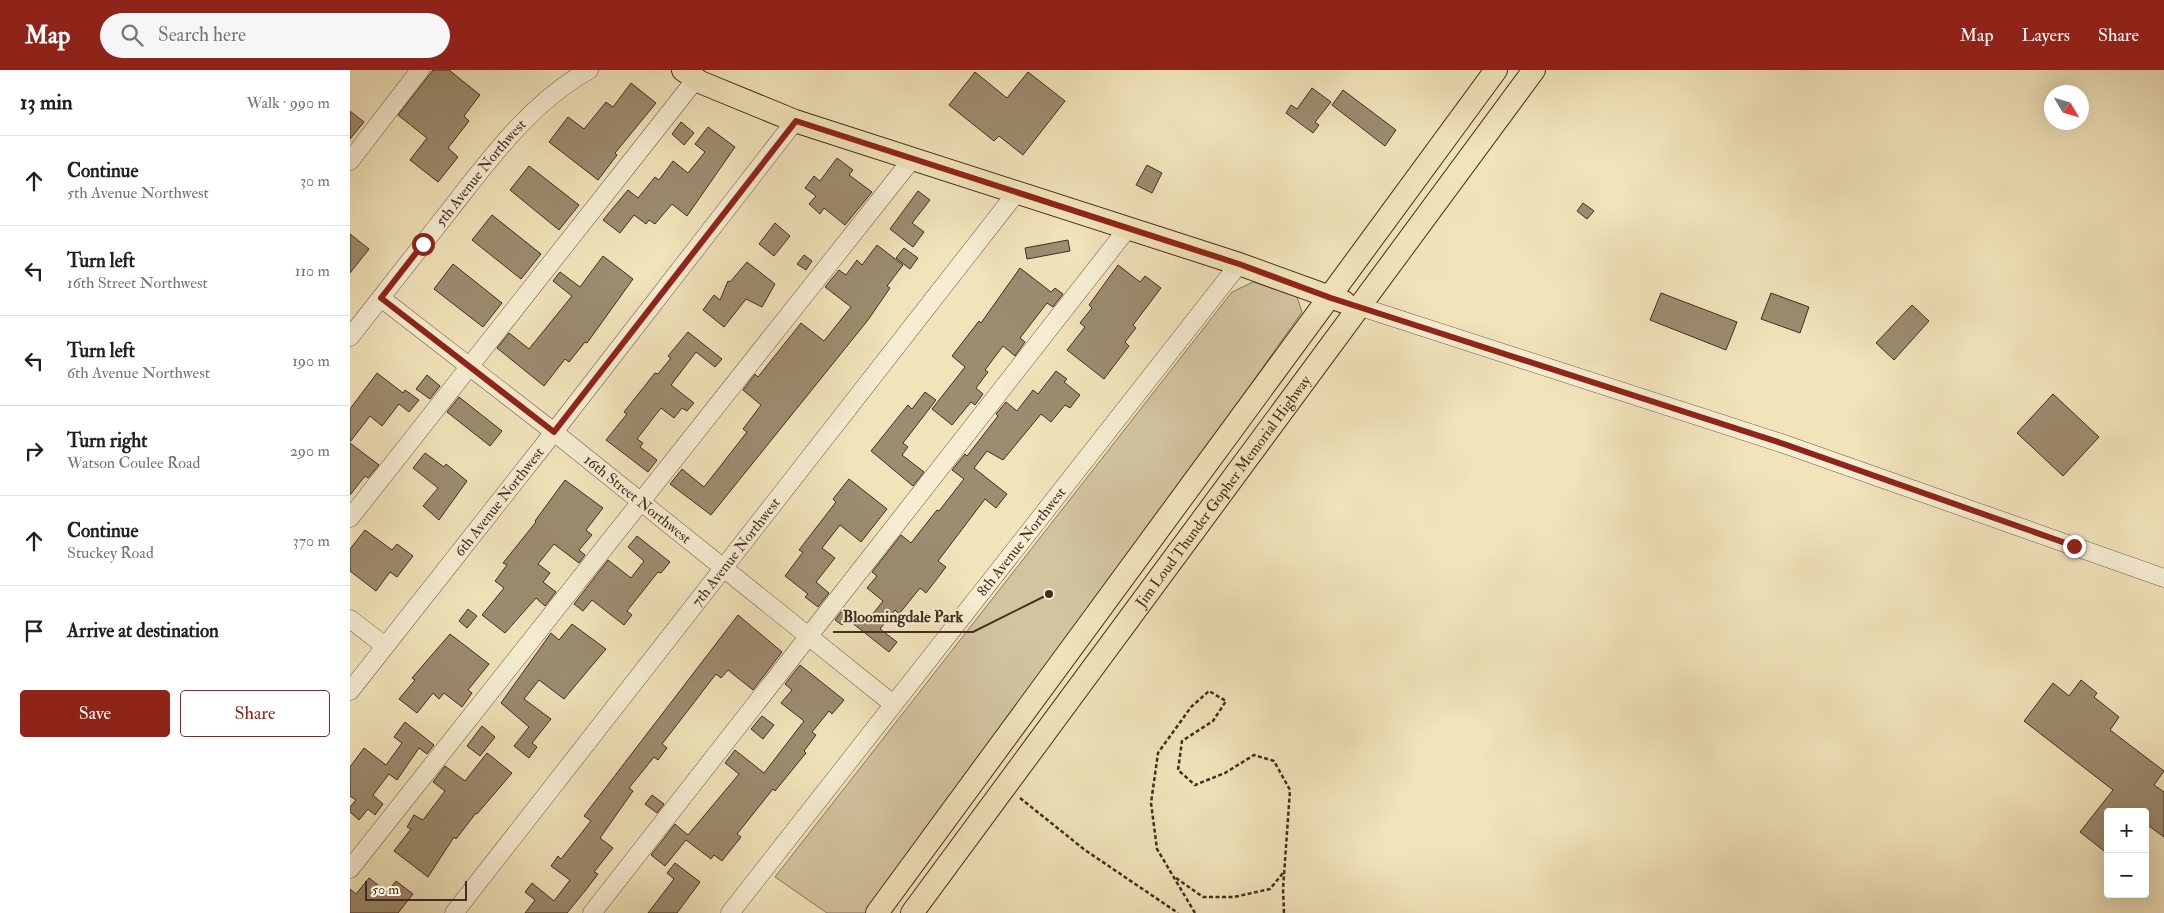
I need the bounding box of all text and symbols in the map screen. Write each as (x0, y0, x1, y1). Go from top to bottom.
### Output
search box (100, 13, 450, 58)
text: Map (25, 20, 70, 51)
icon: search (118, 21, 146, 49)
text: Search here (158, 23, 246, 47)
text: Map (1960, 24, 1994, 47)
text: Layers (2022, 24, 2070, 47)
text: Share (2098, 24, 2139, 47)
north arrow (2044, 85, 2089, 130)
text: 13 min (20, 89, 73, 116)
text: Walk · 990 m (247, 93, 330, 113)
street label: 5th Avenue Northwest (431, 115, 530, 230)
text: Continue (67, 159, 138, 183)
icon: ahead (20, 167, 48, 195)
text: 30 m (300, 171, 330, 191)
text: 5th Avenue Northwest (67, 183, 209, 203)
route start (412, 233, 435, 256)
text: Turn left (67, 249, 135, 273)
icon: left (20, 257, 48, 285)
text: 110 m (295, 261, 330, 281)
text: 16th Street Northwest (67, 273, 208, 293)
text: Turn left (67, 339, 135, 363)
icon: left (20, 347, 48, 375)
text: 190 m (292, 351, 330, 371)
text: 6th Avenue Northwest (67, 363, 210, 383)
street label: Jim Loud Thunder Gopher Memorial Highway (1131, 371, 1315, 613)
text: Turn right (67, 429, 147, 453)
icon: right (20, 437, 48, 465)
text: 290 m (290, 441, 330, 461)
street label: 6th Avenue Northwest (450, 443, 548, 560)
street label: 16th Street Northwest (580, 450, 695, 548)
text: Watson Coulee Road (67, 453, 200, 473)
street label: 8th Avenue Northwest (973, 483, 1070, 600)
street label: 7th Avenue Northwest (687, 493, 784, 610)
text: Continue (67, 519, 138, 543)
icon: ahead (20, 527, 48, 555)
text: 370 m (293, 531, 330, 551)
route end (2063, 535, 2086, 558)
text: Stuckey Road (67, 543, 154, 563)
callout: Bloomingdale Park (833, 601, 973, 632)
text: Bloomingdale Park (843, 607, 963, 628)
icon: arrive (20, 617, 48, 645)
text: Arrive at destination (67, 619, 219, 643)
button: Save (20, 690, 170, 737)
button: Share (180, 690, 330, 737)
map controls (2104, 808, 2149, 898)
button: + (2104, 808, 2149, 853)
button: − (2104, 853, 2149, 898)
scale bar (365, 878, 468, 901)
text: 50 m (372, 881, 399, 898)

